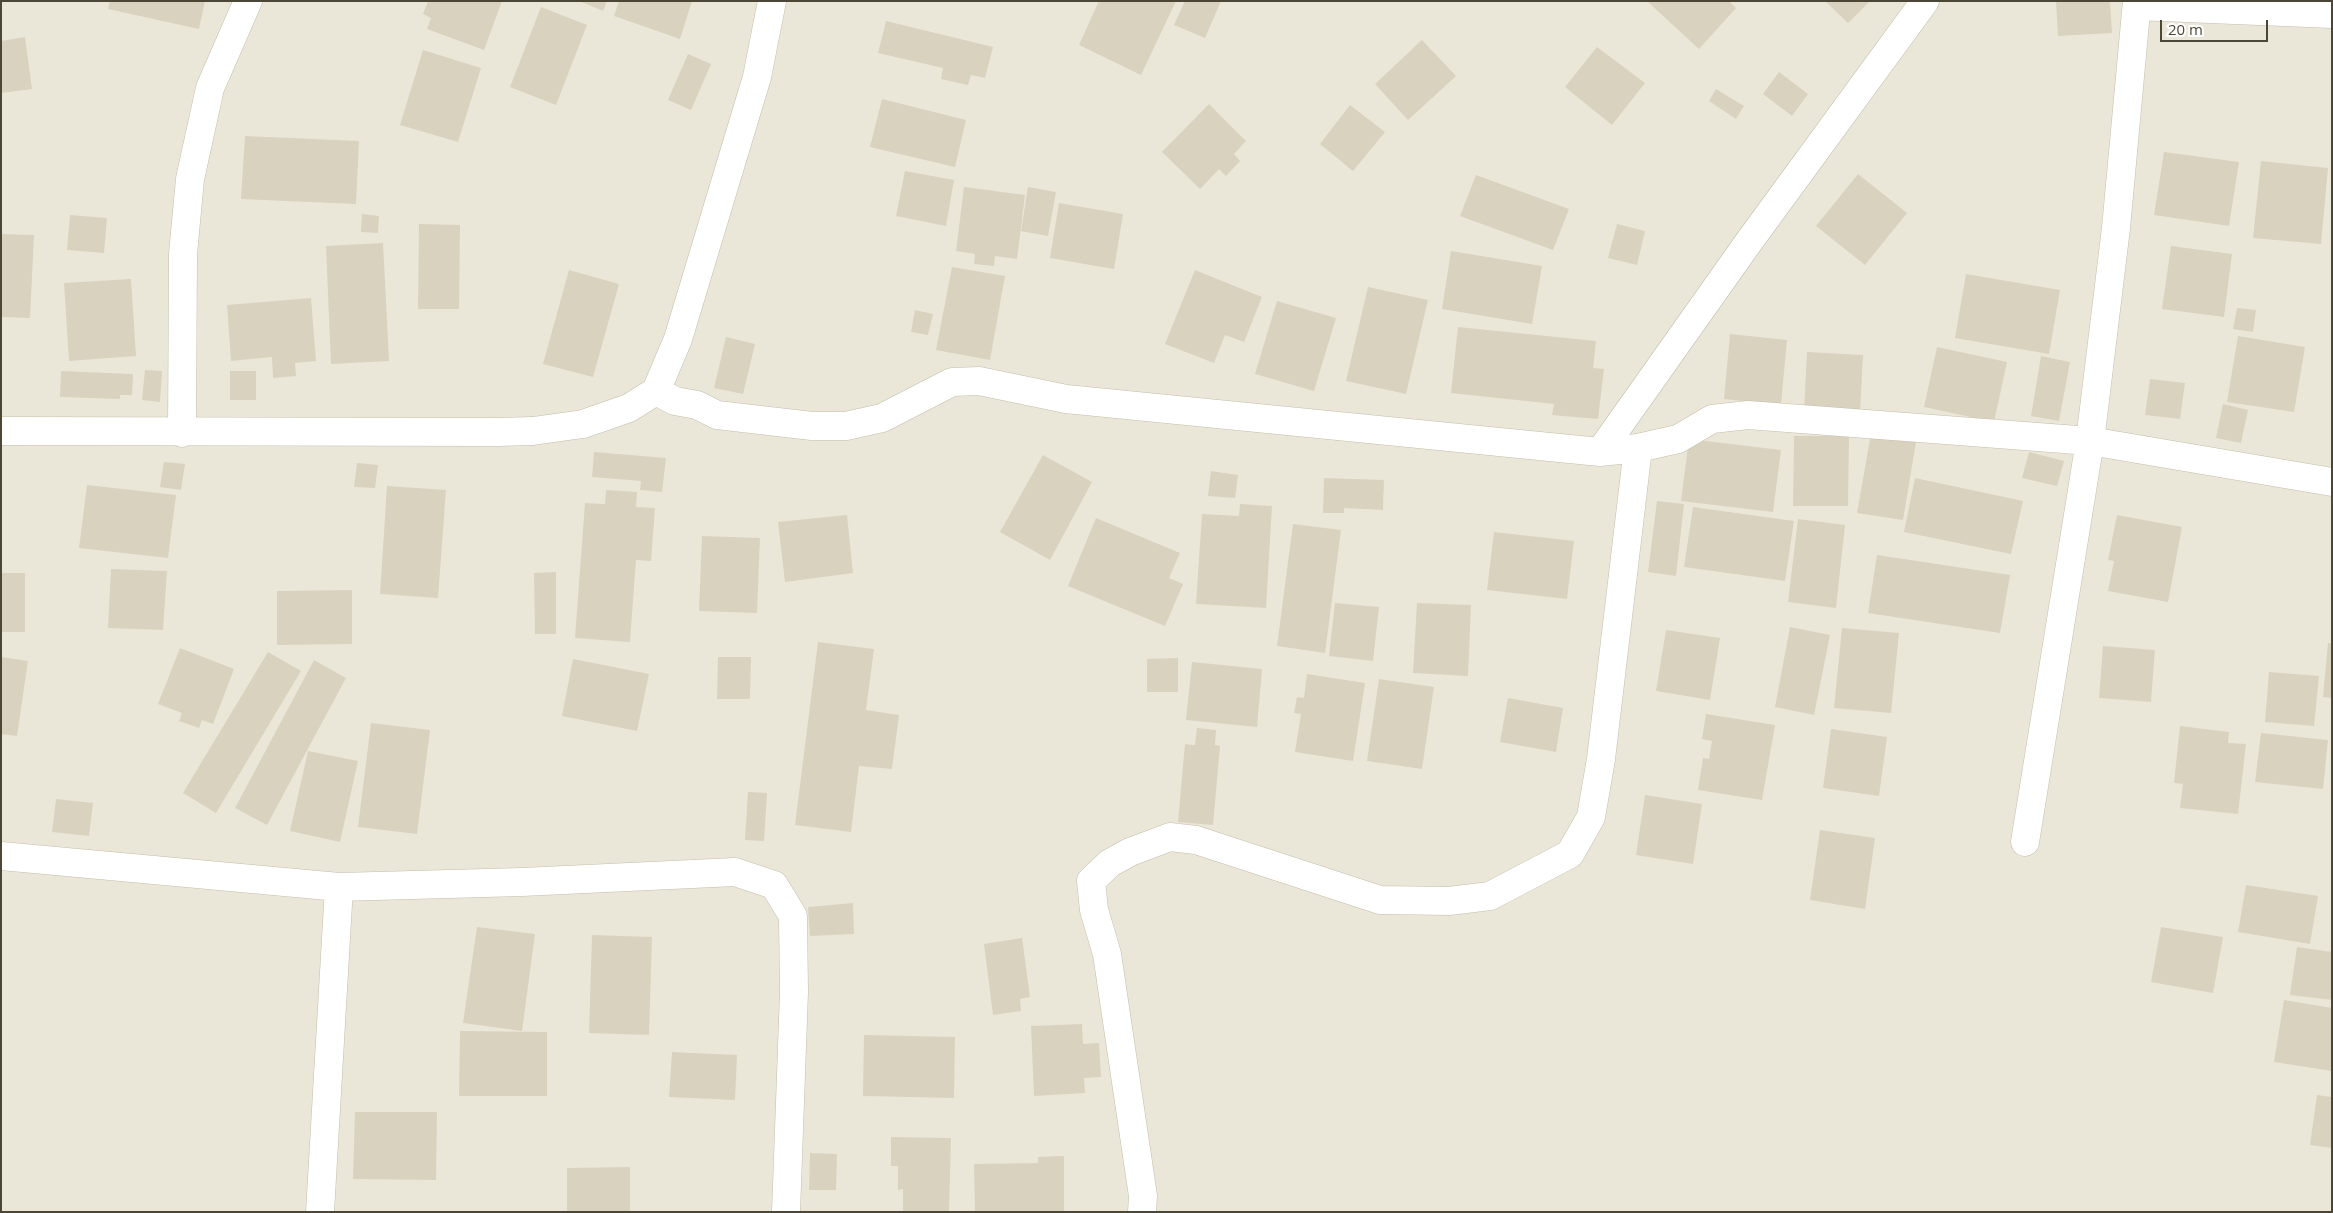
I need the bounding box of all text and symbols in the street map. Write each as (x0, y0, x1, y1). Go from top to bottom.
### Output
scale bar (2163, 10, 2270, 42)
text: 20 m (2168, 19, 2203, 39)

